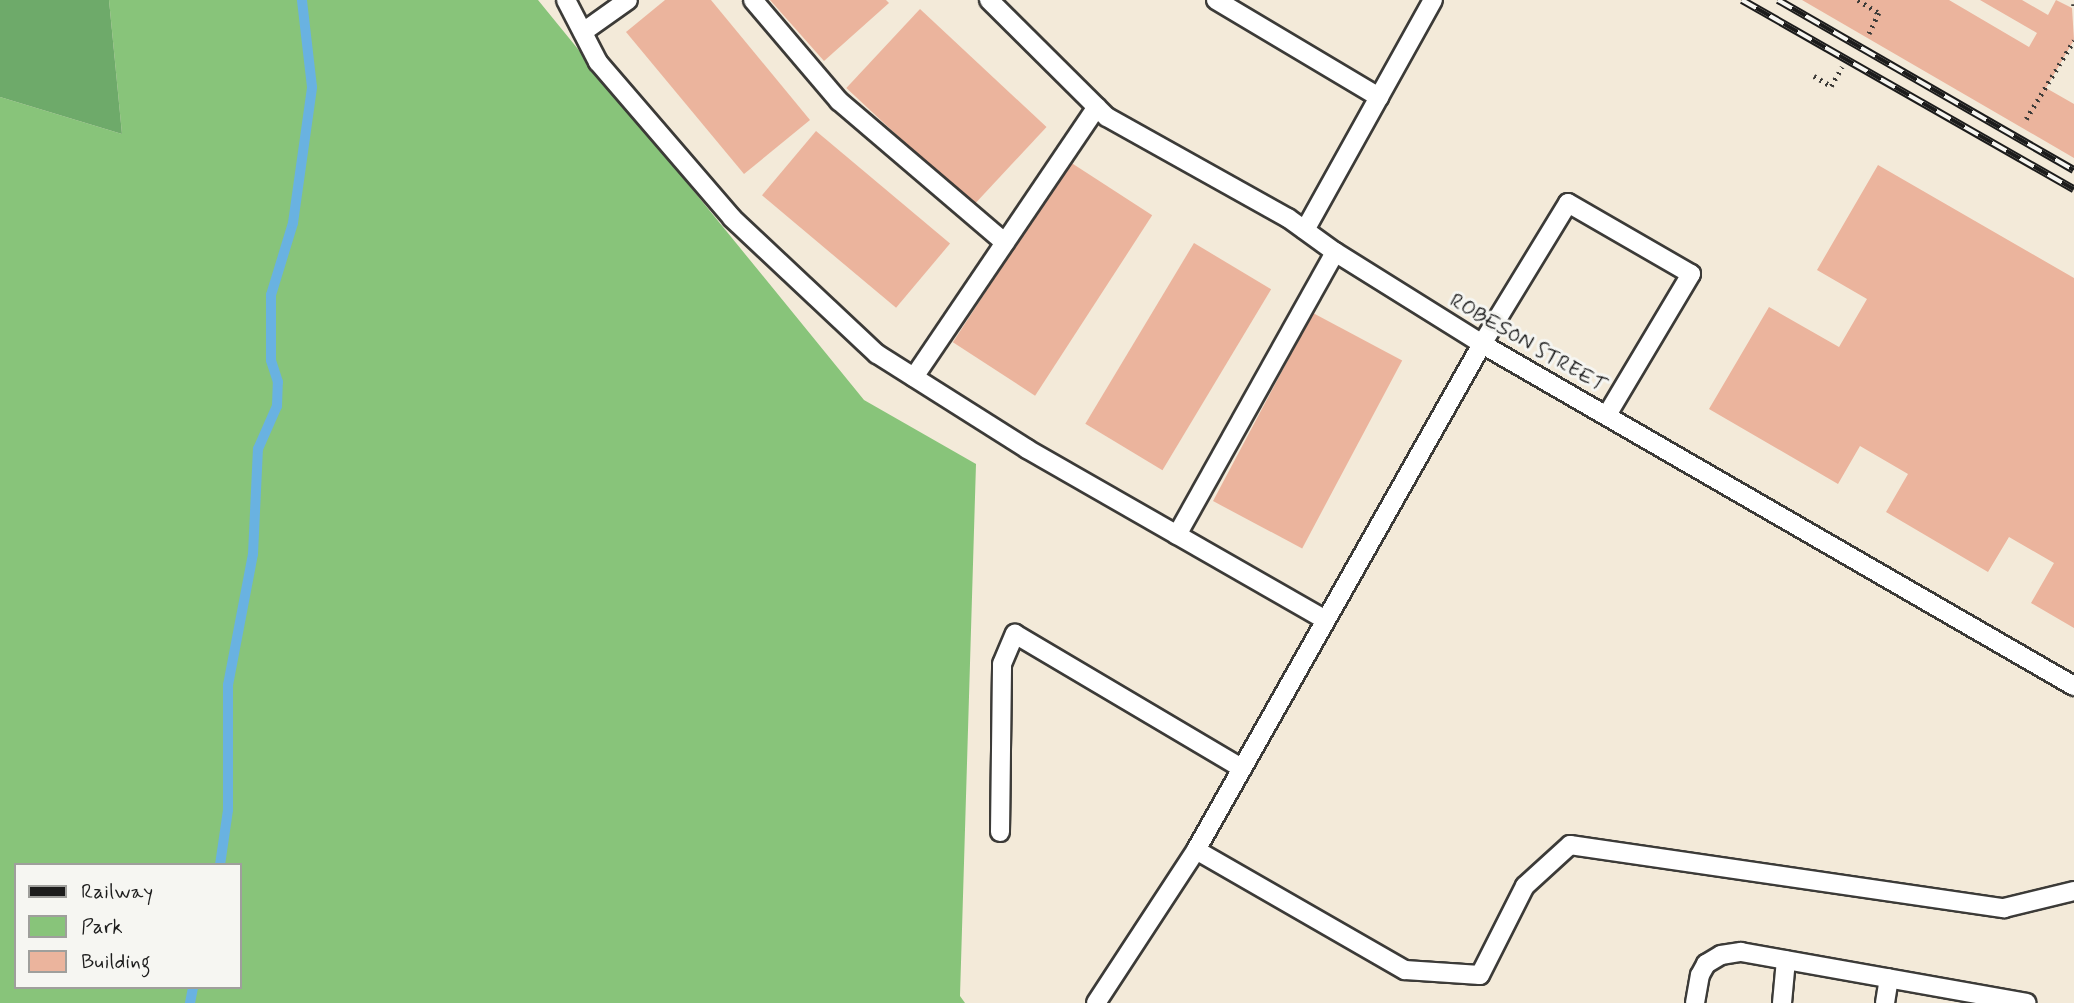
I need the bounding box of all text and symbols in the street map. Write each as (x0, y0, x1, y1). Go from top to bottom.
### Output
street label: ROBESON STREET (1445, 288, 1611, 398)
legend (14, 863, 242, 989)
text: Railway (81, 878, 153, 906)
text: Park (81, 913, 123, 941)
text: Building (81, 948, 151, 976)

